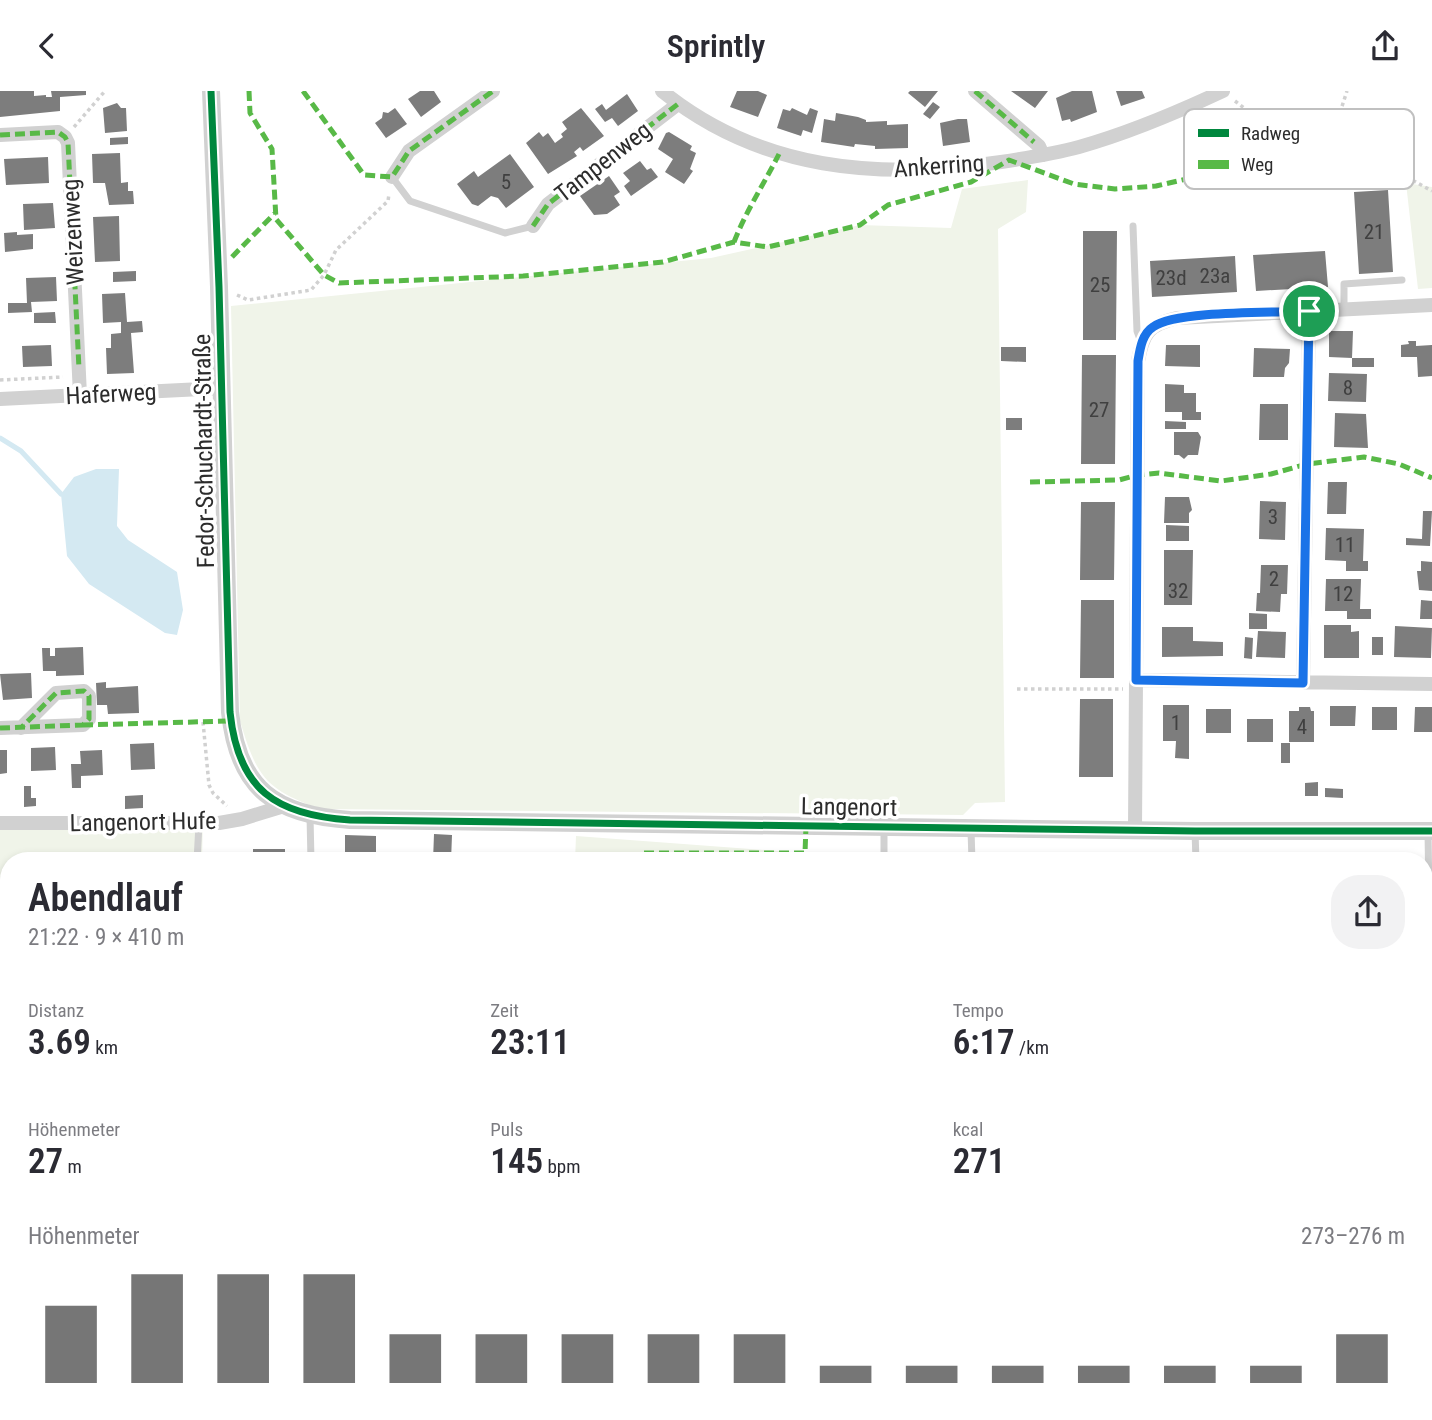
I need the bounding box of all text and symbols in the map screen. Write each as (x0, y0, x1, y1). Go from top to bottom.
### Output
icon: back (28, 27, 66, 65)
text: Sprintly (667, 27, 765, 65)
icon: share (1366, 27, 1404, 65)
legend (1184, 109, 1414, 189)
street label: Tampenweg (549, 116, 657, 208)
text: Radweg (1241, 122, 1300, 145)
street label: Ankerring (893, 149, 985, 183)
text: Weg (1241, 153, 1273, 176)
house number: 5 (501, 170, 511, 194)
street label: Weizenweg (56, 178, 90, 286)
house number: 21 (1364, 220, 1384, 244)
house number: 23a (1200, 264, 1230, 288)
house number: 23d (1155, 266, 1187, 290)
house number: 25 (1090, 273, 1110, 297)
pin (1279, 281, 1339, 341)
icon: arrive (1290, 292, 1328, 330)
street label: Fedor-Schuchardt-Straße (188, 334, 220, 568)
house number: 8 (1343, 376, 1353, 400)
street label: Haferweg (65, 378, 157, 410)
house number: 27 (1089, 398, 1109, 422)
house number: 3 (1268, 505, 1278, 529)
house number: 11 (1335, 533, 1355, 557)
house number: 2 (1269, 567, 1279, 591)
house number: 32 (1168, 579, 1188, 603)
house number: 12 (1333, 582, 1353, 606)
house number: 1 (1171, 711, 1181, 735)
house number: 4 (1297, 715, 1307, 739)
street label: Langenort (801, 792, 897, 822)
street label: Langenort Hufe (69, 807, 217, 837)
button: share (1331, 875, 1405, 949)
text: Abendlauf (28, 876, 183, 920)
text: 21:22 · 9 × 410 m (28, 924, 184, 951)
text: Distanz (28, 999, 84, 1022)
text: Zeit (490, 999, 519, 1022)
text: Tempo (953, 999, 1004, 1022)
text: 3.69 (28, 1022, 91, 1063)
text: 23:11 (490, 1022, 570, 1063)
text: 6:17 (953, 1022, 1015, 1063)
text: km (91, 1036, 118, 1059)
text: /km (1015, 1036, 1049, 1059)
text: Höhenmeter (28, 1118, 120, 1141)
text: Puls (490, 1118, 523, 1141)
text: kcal (953, 1118, 983, 1141)
text: 27 (28, 1141, 63, 1182)
text: 145 (490, 1141, 543, 1182)
text: 271 (953, 1141, 1005, 1182)
text: m (63, 1155, 82, 1178)
text: bpm (543, 1155, 581, 1178)
text: Höhenmeter (28, 1223, 140, 1250)
text: 273–276 m (1301, 1223, 1405, 1250)

